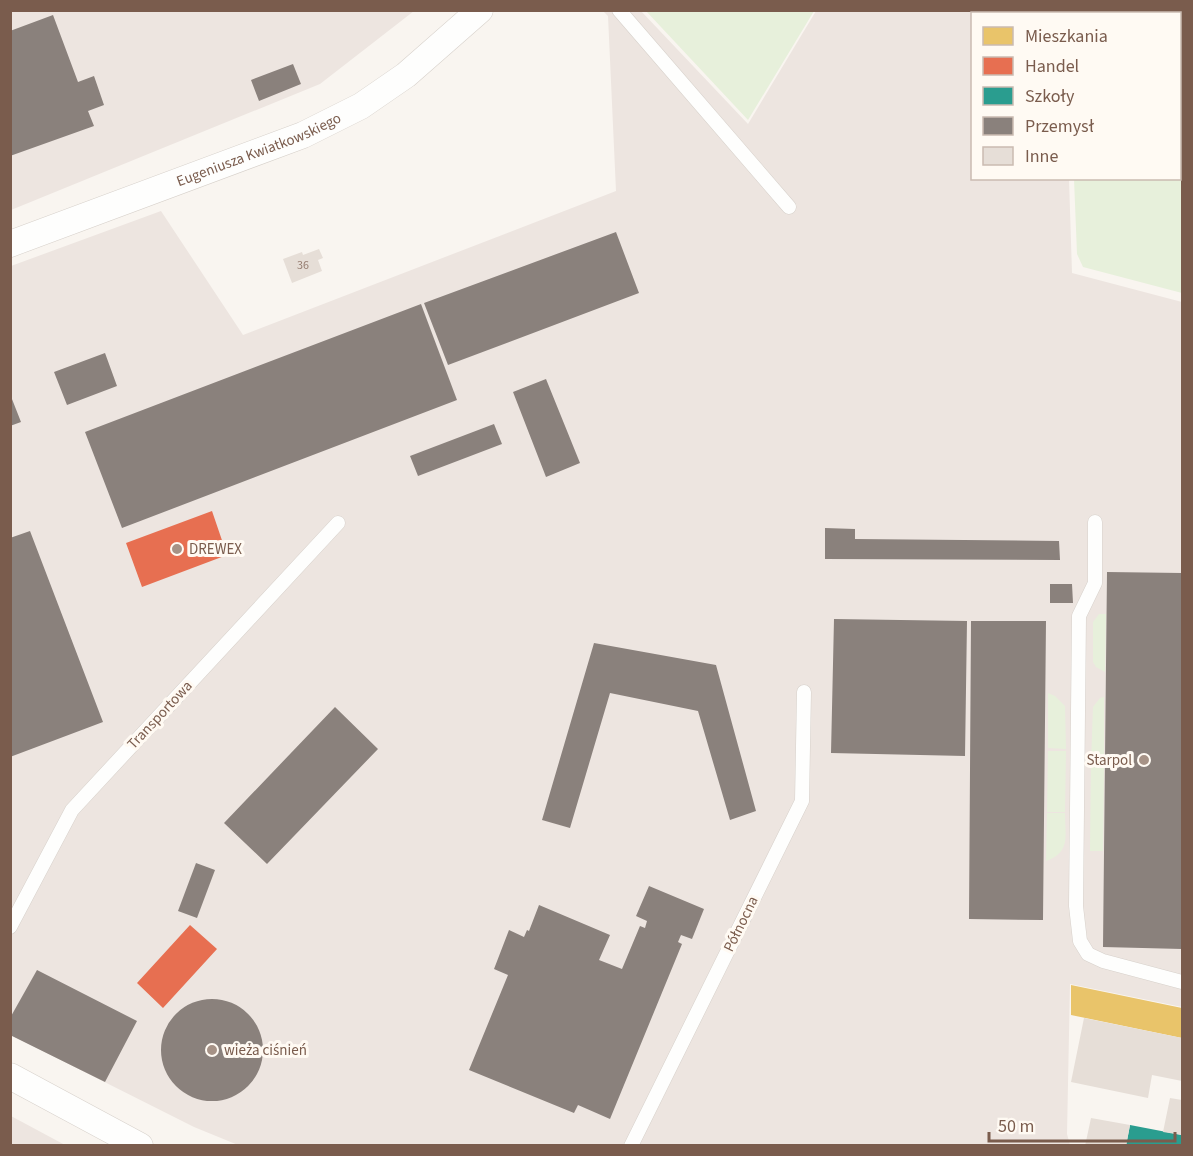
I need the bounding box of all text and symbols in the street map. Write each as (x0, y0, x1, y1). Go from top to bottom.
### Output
legend (971, 12, 1181, 180)
text: Mieszkania (1025, 24, 1108, 49)
text: Handel (1025, 54, 1079, 79)
text: Szkoły (1025, 84, 1075, 109)
street label: Eugeniusza Kwiatkowskiego (173, 107, 345, 192)
text: Przemysł (1025, 114, 1095, 139)
text: Inne (1025, 144, 1058, 169)
house number: 36 (297, 257, 309, 274)
place label: DREWEX (189, 539, 242, 560)
marker: DREWEX (170, 542, 184, 556)
street label: Transportowa (123, 676, 197, 754)
place label: Starpol (1087, 750, 1132, 771)
marker: Starpol (1137, 753, 1151, 767)
street label: Północna (718, 893, 764, 955)
place label: wieża ciśnień (224, 1040, 307, 1061)
marker: wieża ciśnień (205, 1043, 219, 1057)
scale bar (989, 1105, 1175, 1143)
text: 50 m (998, 1114, 1034, 1139)

